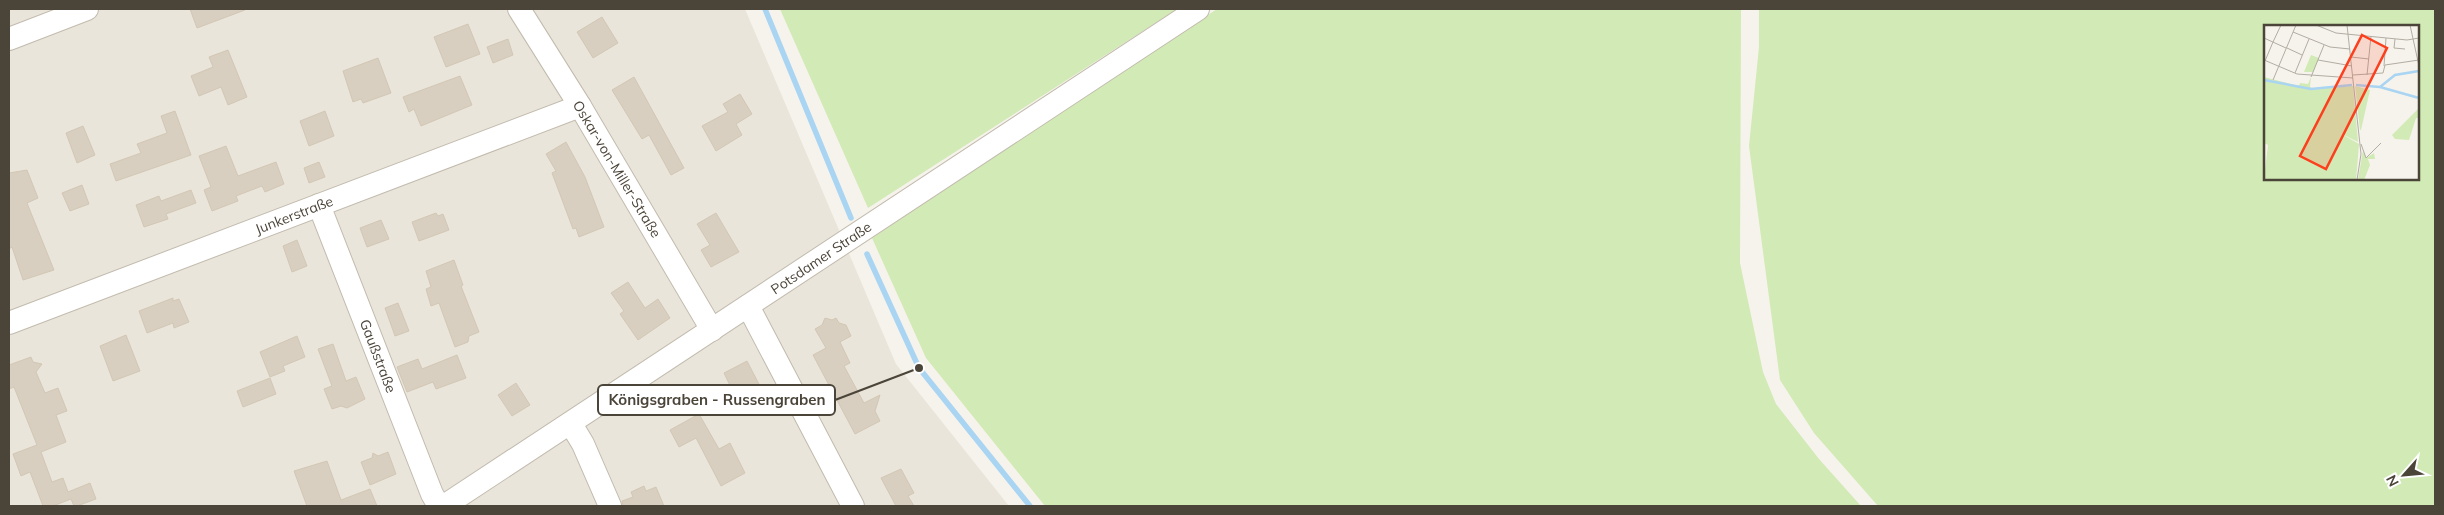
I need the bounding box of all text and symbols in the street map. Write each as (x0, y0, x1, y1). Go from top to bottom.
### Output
inset map (2264, 25, 2419, 180)
street label: Oskar-von-Miller-Straße (569, 97, 665, 241)
street label: Junkerstraße (252, 192, 336, 238)
street label: Potsdamer Straße (767, 218, 875, 298)
street label: Gaußstraße (356, 317, 400, 395)
callout: Königsgraben - Russengraben (598, 385, 835, 415)
text: Königsgraben - Russengraben (608, 390, 826, 409)
north arrow (2379, 450, 2429, 500)
text: N (2382, 472, 2403, 490)

